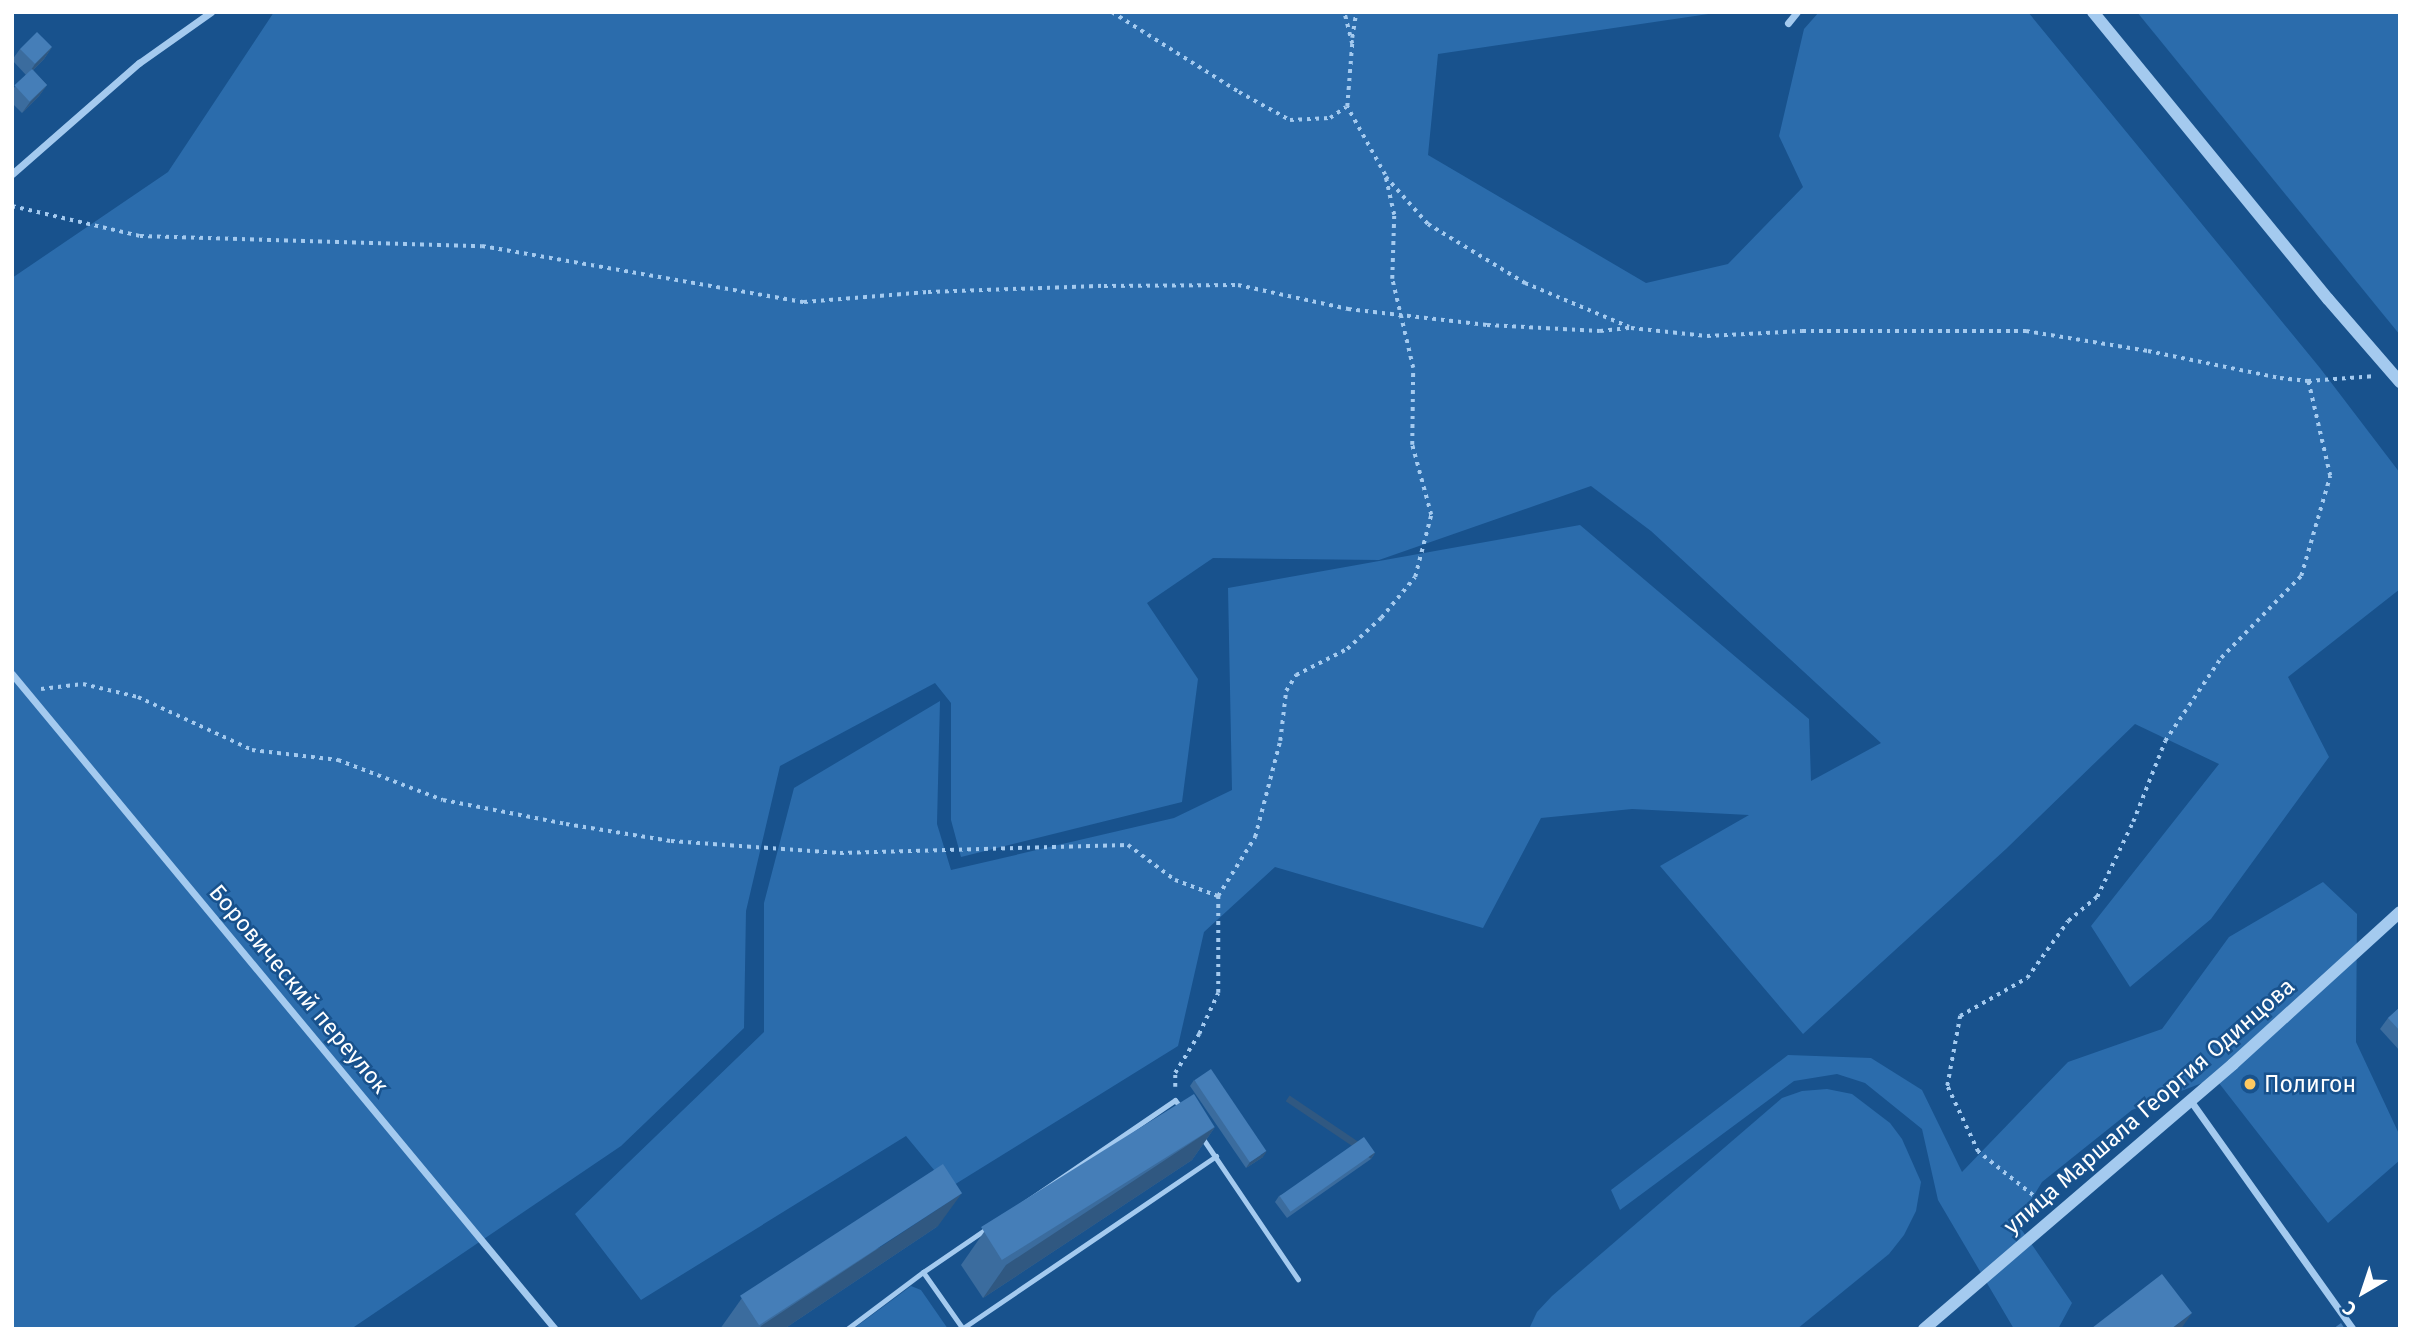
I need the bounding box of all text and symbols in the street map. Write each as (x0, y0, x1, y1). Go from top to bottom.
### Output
street label: Боровический переулок (203, 879, 395, 1099)
street label: улица Маршала Георгия Одинцова (1998, 972, 2300, 1240)
place label: Полигон (2264, 1070, 2356, 1098)
marker: Полигон (2242, 1076, 2258, 1092)
north arrow (2328, 1257, 2398, 1327)
text: С (2338, 1296, 2361, 1321)

